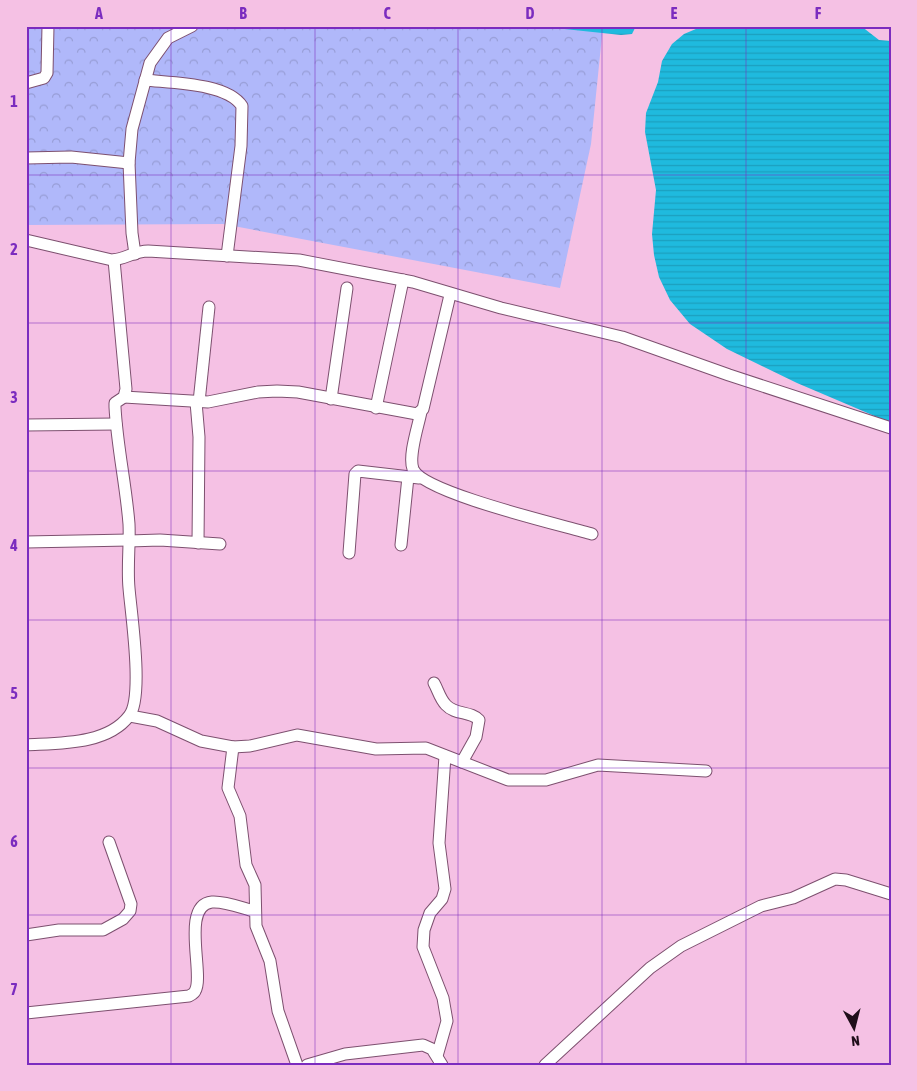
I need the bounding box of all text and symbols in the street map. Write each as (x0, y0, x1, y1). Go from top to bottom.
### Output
text: A (94, 4, 103, 22)
text: B (239, 4, 247, 22)
text: C (383, 4, 391, 22)
text: D (526, 4, 535, 22)
text: E (671, 4, 678, 22)
text: F (815, 4, 822, 22)
text: 1 (10, 92, 18, 110)
text: 2 (10, 240, 18, 258)
text: 3 (10, 388, 18, 406)
text: 4 (9, 536, 18, 554)
text: 5 (10, 684, 18, 702)
text: 6 (10, 832, 18, 850)
text: 7 (10, 980, 18, 998)
north arrow (830, 1004, 880, 1054)
text: N (851, 1032, 861, 1049)

